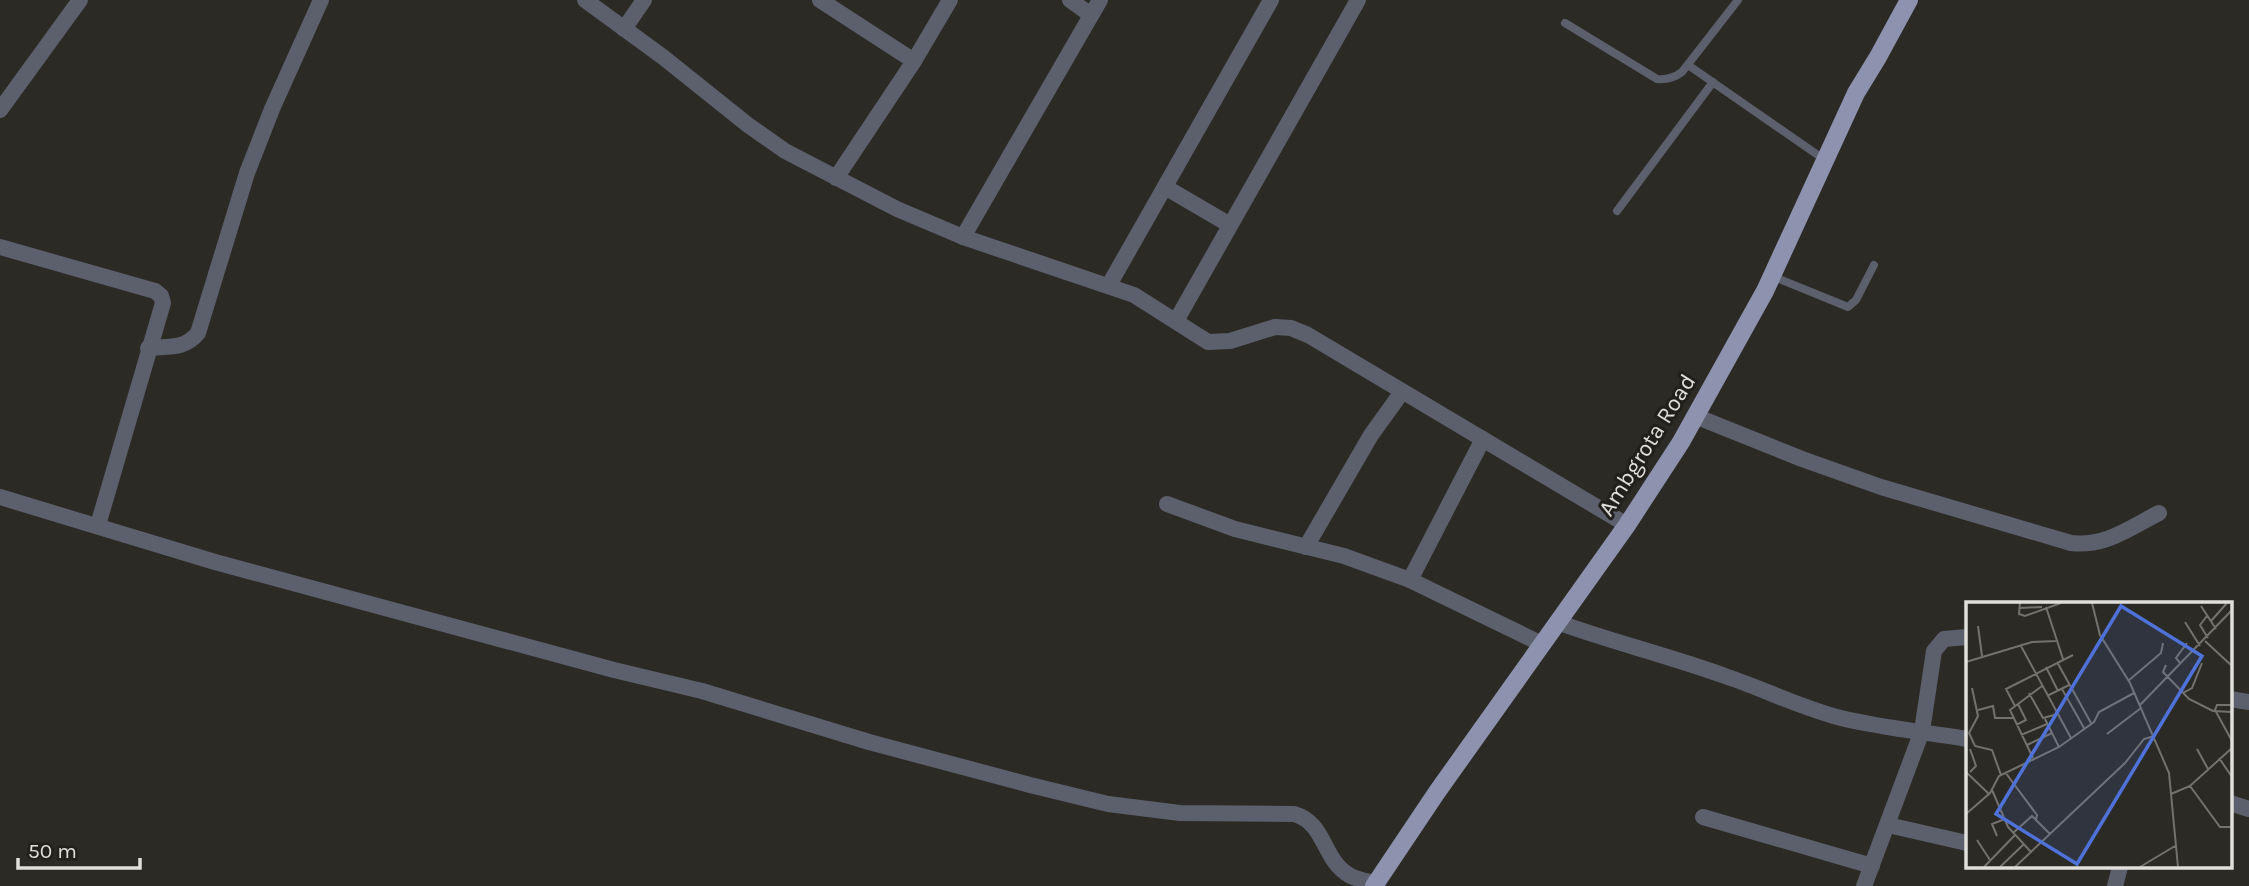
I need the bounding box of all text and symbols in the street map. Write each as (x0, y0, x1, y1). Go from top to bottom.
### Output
street label: Ambgrota Road (1593, 369, 1701, 521)
inset map (1966, 602, 2232, 868)
scale bar (18, 826, 140, 870)
text: 50 m (28, 839, 77, 863)

